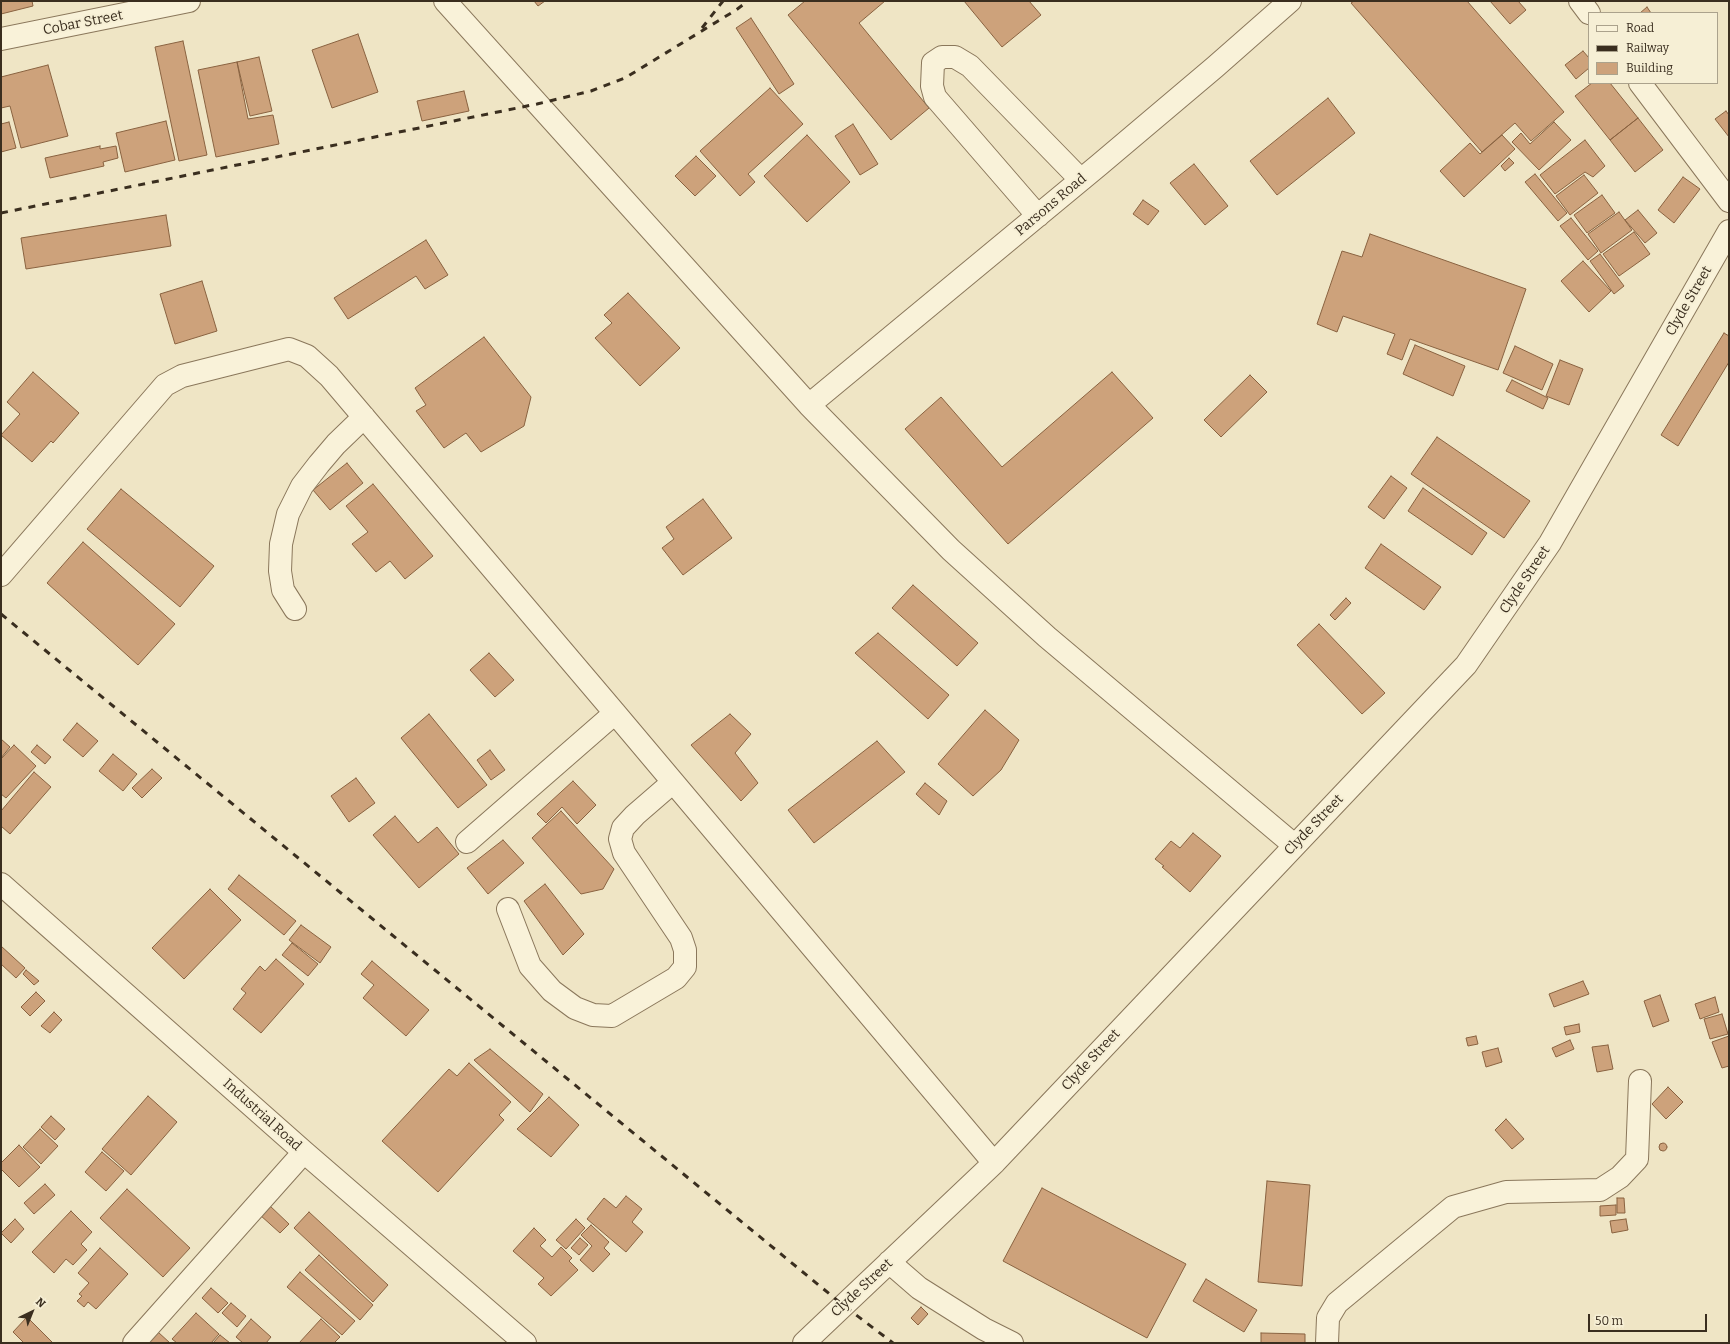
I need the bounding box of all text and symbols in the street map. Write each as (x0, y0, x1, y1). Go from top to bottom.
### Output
street label: Cobar Street (42, 7, 124, 39)
legend (1588, 12, 1718, 84)
text: Road (1626, 21, 1654, 35)
text: Railway (1626, 41, 1669, 55)
text: Building (1626, 61, 1673, 75)
street label: Parsons Road (1012, 170, 1090, 240)
street label: Clyde Street (1662, 263, 1716, 339)
street label: Clyde Street (1496, 543, 1554, 617)
street label: Clyde Street (1281, 791, 1347, 859)
street label: Clyde Street (1058, 1026, 1124, 1094)
street label: Industrial Road (219, 1075, 305, 1155)
street label: Clyde Street (828, 1255, 896, 1321)
north arrow (12, 1292, 52, 1332)
text: N (33, 1295, 48, 1311)
scale bar (1590, 1306, 1709, 1332)
text: 50 m (1595, 1314, 1623, 1328)

